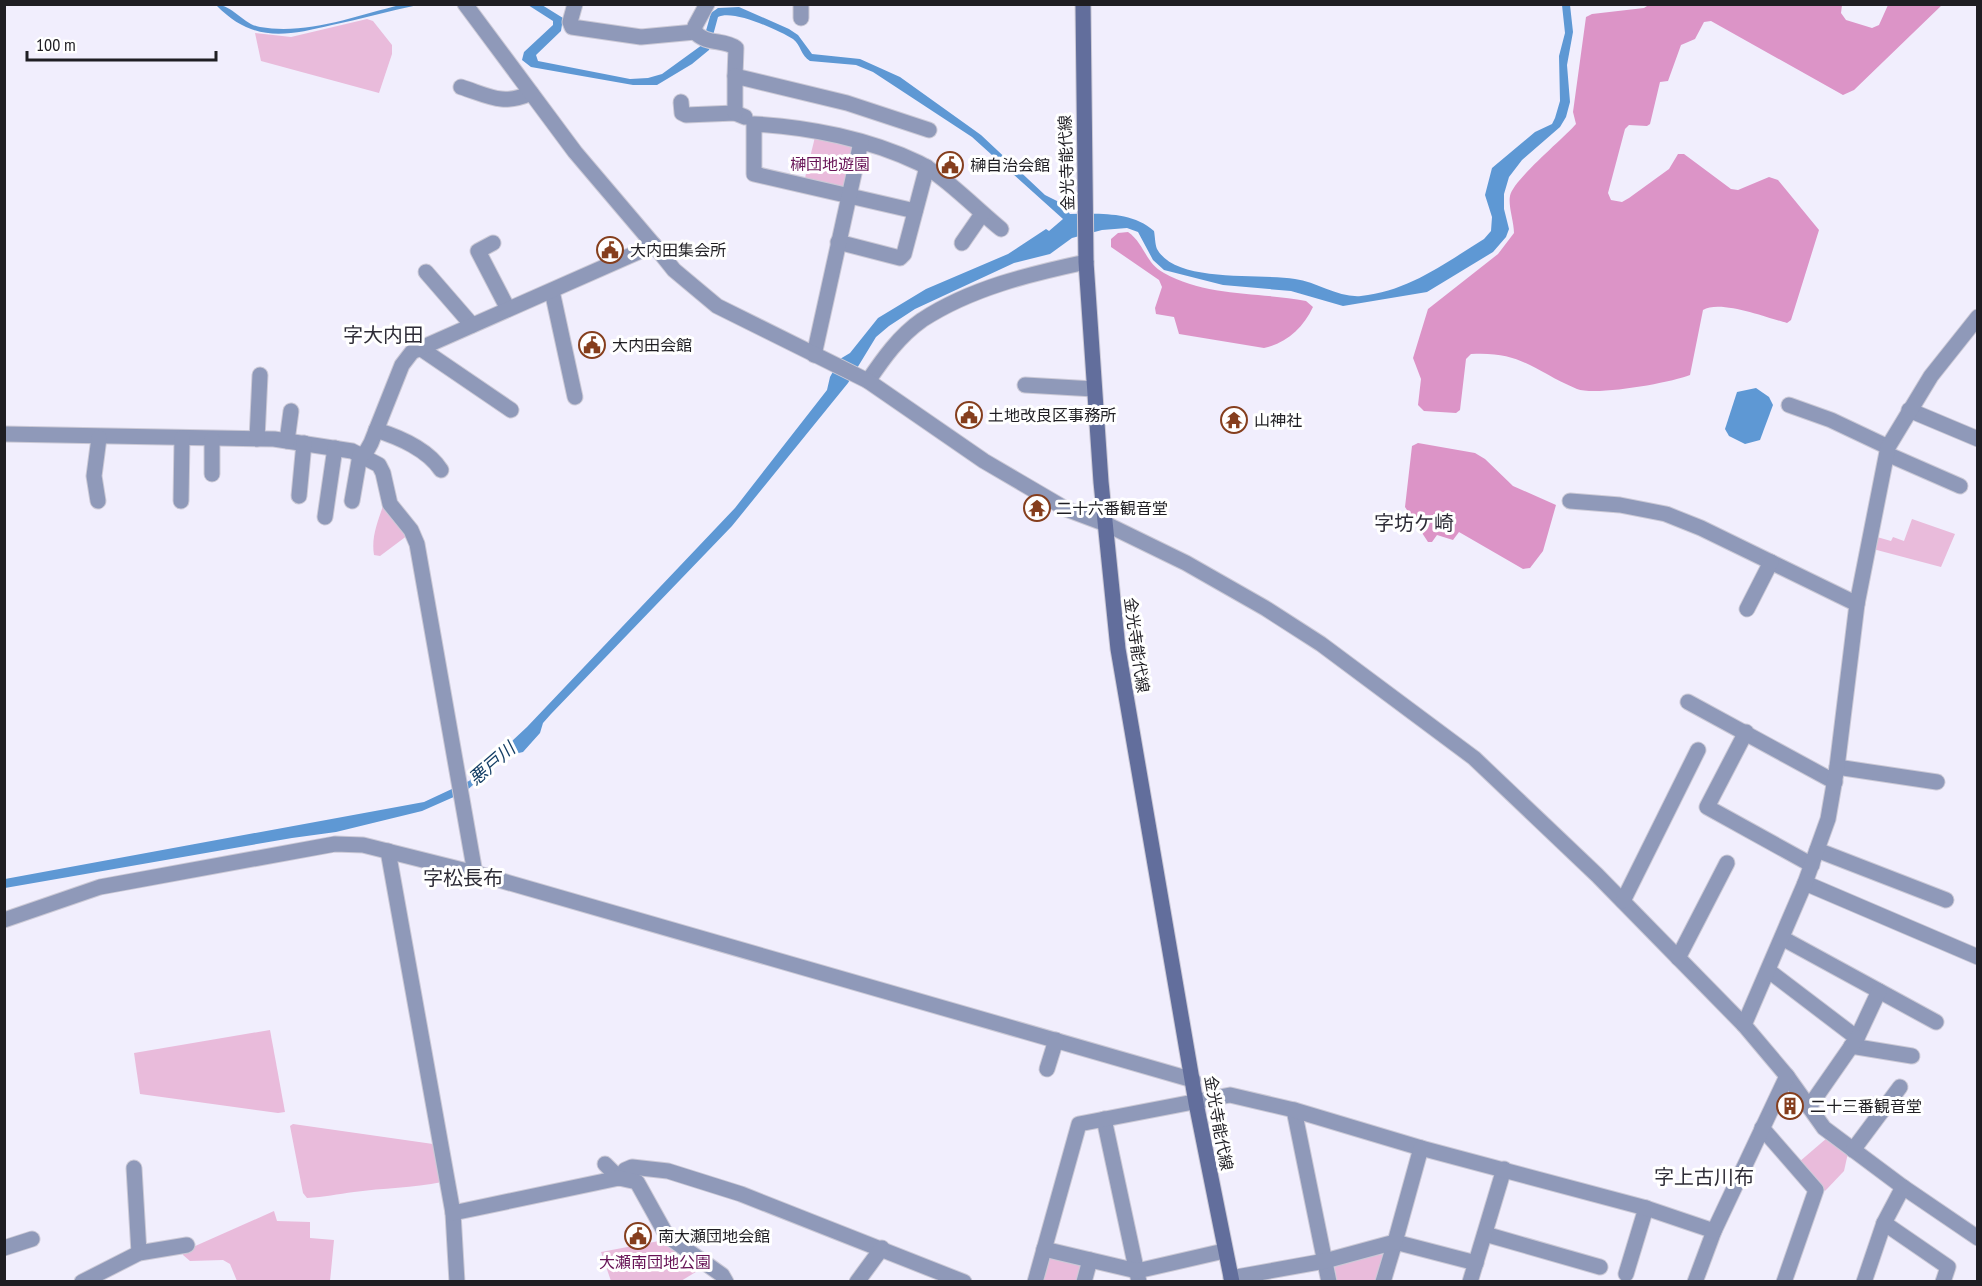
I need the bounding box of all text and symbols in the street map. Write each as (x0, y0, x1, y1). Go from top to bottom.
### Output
scale bar (27, 24, 216, 62)
text: 100 m (36, 33, 76, 56)
street label: 金光寺能代線 (1054, 115, 1078, 211)
public building icon: 榊自治会館 (935, 150, 965, 180)
park label: 榊団地遊園 (790, 154, 870, 174)
place label: 榊自治会館 (970, 155, 1050, 175)
public building icon: 大内田集会所 (595, 235, 625, 265)
place label: 大内田集会所 (630, 240, 726, 260)
district label: 字大内田 (343, 322, 423, 348)
public building icon: 大内田会館 (577, 330, 607, 360)
place label: 大内田会館 (612, 335, 692, 355)
public building icon: 土地改良区事務所 (954, 400, 984, 430)
place label: 土地改良区事務所 (988, 405, 1116, 425)
temple icon: 山神社 (1219, 405, 1249, 435)
place label: 山神社 (1254, 410, 1302, 430)
temple icon: 二十六番観音堂 (1022, 493, 1052, 523)
place label: 二十六番観音堂 (1056, 498, 1168, 518)
district label: 字坊ケ崎 (1374, 510, 1454, 536)
street label: 金光寺能代線 (1120, 596, 1154, 694)
water label: 悪戸川 (464, 736, 521, 790)
district label: 字松長布 (423, 865, 503, 891)
street label: 金光寺能代線 (1201, 1074, 1237, 1172)
building icon: 二十三番観音堂 (1775, 1091, 1805, 1121)
place label: 二十三番観音堂 (1810, 1096, 1922, 1116)
district label: 字上古川布 (1654, 1164, 1754, 1190)
public building icon: 南大瀬団地会館 (623, 1221, 653, 1251)
place label: 南大瀬団地会館 (658, 1226, 770, 1246)
park label: 大瀬南団地公園 (599, 1252, 711, 1272)

